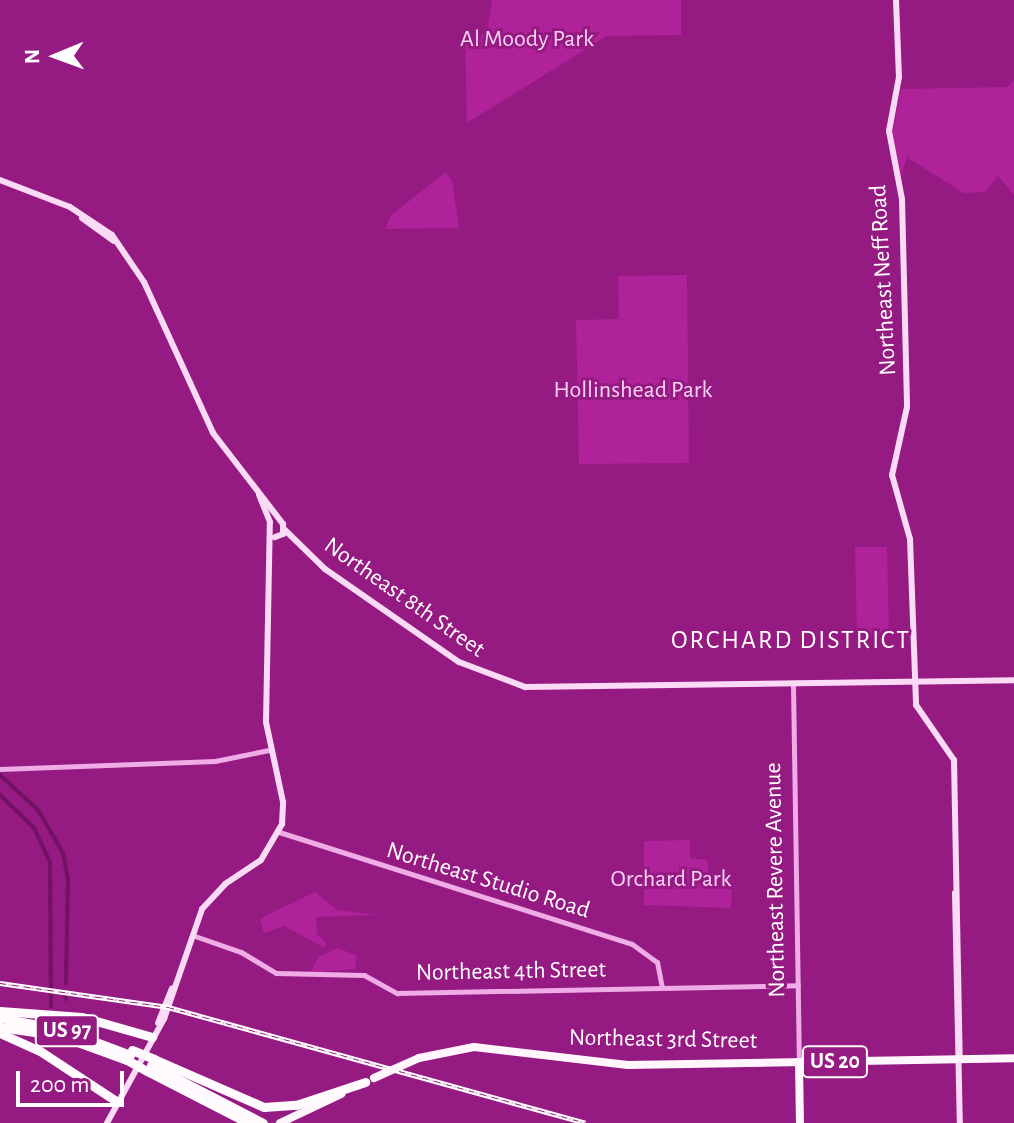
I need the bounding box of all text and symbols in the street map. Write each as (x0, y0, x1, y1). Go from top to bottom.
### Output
north arrow (16, 16, 96, 96)
park label: Al Moody Park (460, 26, 594, 54)
text: N (21, 49, 43, 64)
street label: Northeast Neff Road (865, 184, 903, 376)
park label: Hollinshead Park (553, 377, 713, 405)
street label: Northeast 8th Street (318, 532, 490, 664)
district label: ORCHARD DISTRICT (671, 625, 911, 657)
street label: Northeast Revere Avenue (760, 762, 792, 998)
street label: Northeast Studio Road (383, 836, 593, 926)
park label: Orchard Park (610, 866, 732, 894)
street label: Northeast 4th Street (416, 956, 606, 988)
road number: US 97 (33, 1013, 101, 1049)
street label: Northeast 3rd Street (569, 1024, 757, 1056)
road number: US 20 (801, 1044, 869, 1080)
scale bar (20, 1055, 128, 1105)
text: 200 m (30, 1073, 89, 1097)

